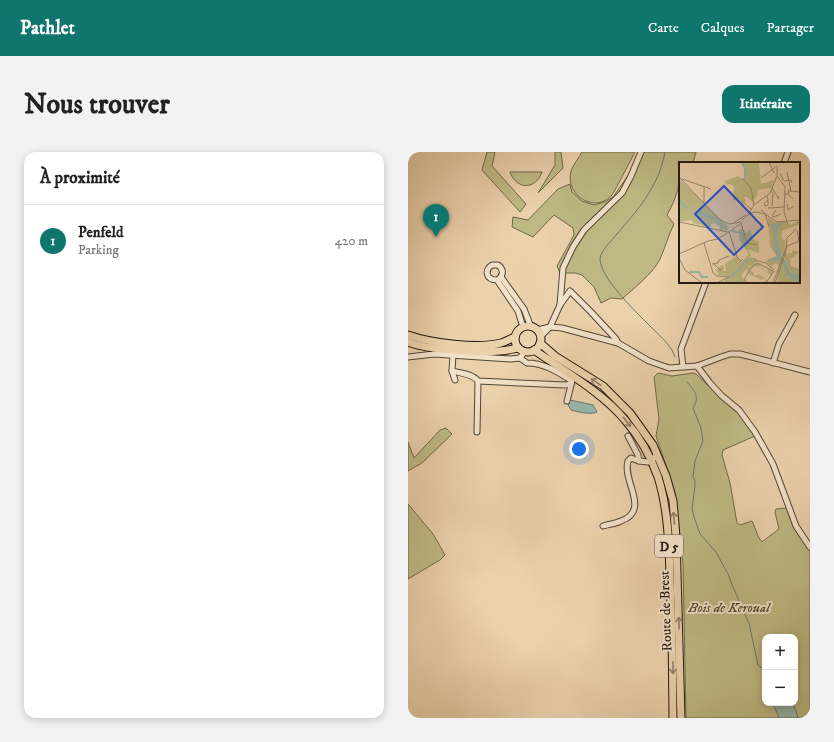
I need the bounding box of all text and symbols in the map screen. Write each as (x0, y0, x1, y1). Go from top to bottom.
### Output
text: Pathlet (20, 17, 75, 40)
text: Carte (648, 19, 679, 37)
text: Calques (701, 19, 744, 37)
text: Partager (766, 19, 814, 37)
button: Itinéraire (722, 85, 810, 123)
text: Nous trouver (24, 87, 170, 122)
inset map (679, 162, 800, 283)
text: À proximité (40, 167, 120, 189)
pin: 1 (423, 204, 449, 237)
text: Penfeld (78, 223, 123, 242)
text: 1 (51, 233, 55, 249)
text: 420 m (335, 233, 368, 249)
text: Parking (78, 242, 119, 258)
one-way arrow (591, 378, 602, 386)
one-way arrow (622, 417, 631, 428)
your location (569, 439, 589, 459)
one-way arrow (671, 512, 678, 525)
road number: D 5 (655, 535, 683, 557)
street label: Route de Brest (656, 570, 676, 652)
park label: Bois de Keroual (687, 599, 771, 617)
one-way arrow (675, 617, 683, 630)
map controls (762, 634, 798, 706)
button: + (762, 634, 798, 670)
one-way arrow (669, 661, 677, 674)
button: − (762, 670, 798, 706)

